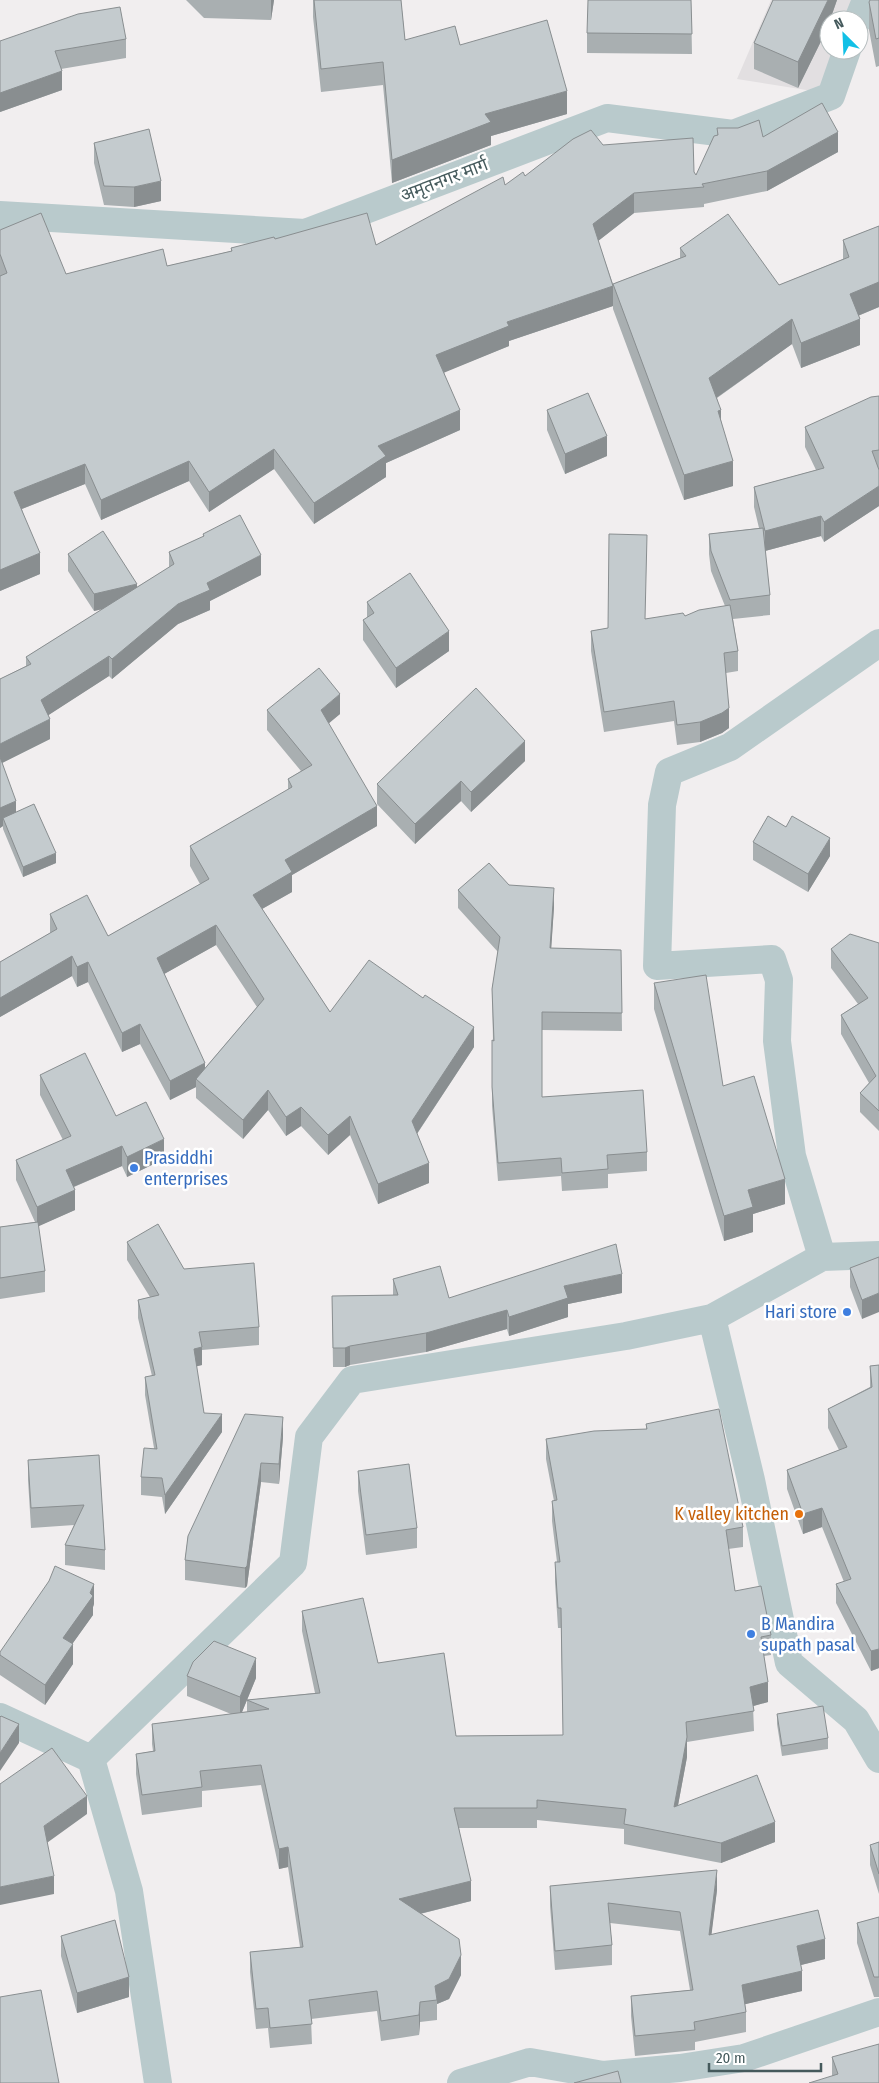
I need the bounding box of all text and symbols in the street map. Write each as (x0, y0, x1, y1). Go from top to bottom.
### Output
north arrow (819, 10, 869, 60)
text: N (832, 14, 846, 33)
street label: अमृतनगर मार्ग (397, 153, 492, 208)
place label: Prasiddhi enterprises (144, 1147, 228, 1190)
marker: Prasiddhi enterprises (128, 1162, 140, 1174)
place label: Hari store (765, 1301, 837, 1323)
marker: Hari store (841, 1306, 853, 1318)
place label: K valley kitchen (674, 1503, 789, 1525)
marker: K valley kitchen (793, 1508, 805, 1520)
place label: B Mandira supath pasal (761, 1613, 855, 1656)
marker: B Mandira supath pasal (745, 1628, 757, 1640)
scale bar (709, 2040, 822, 2072)
text: 20 m (716, 2049, 746, 2067)

